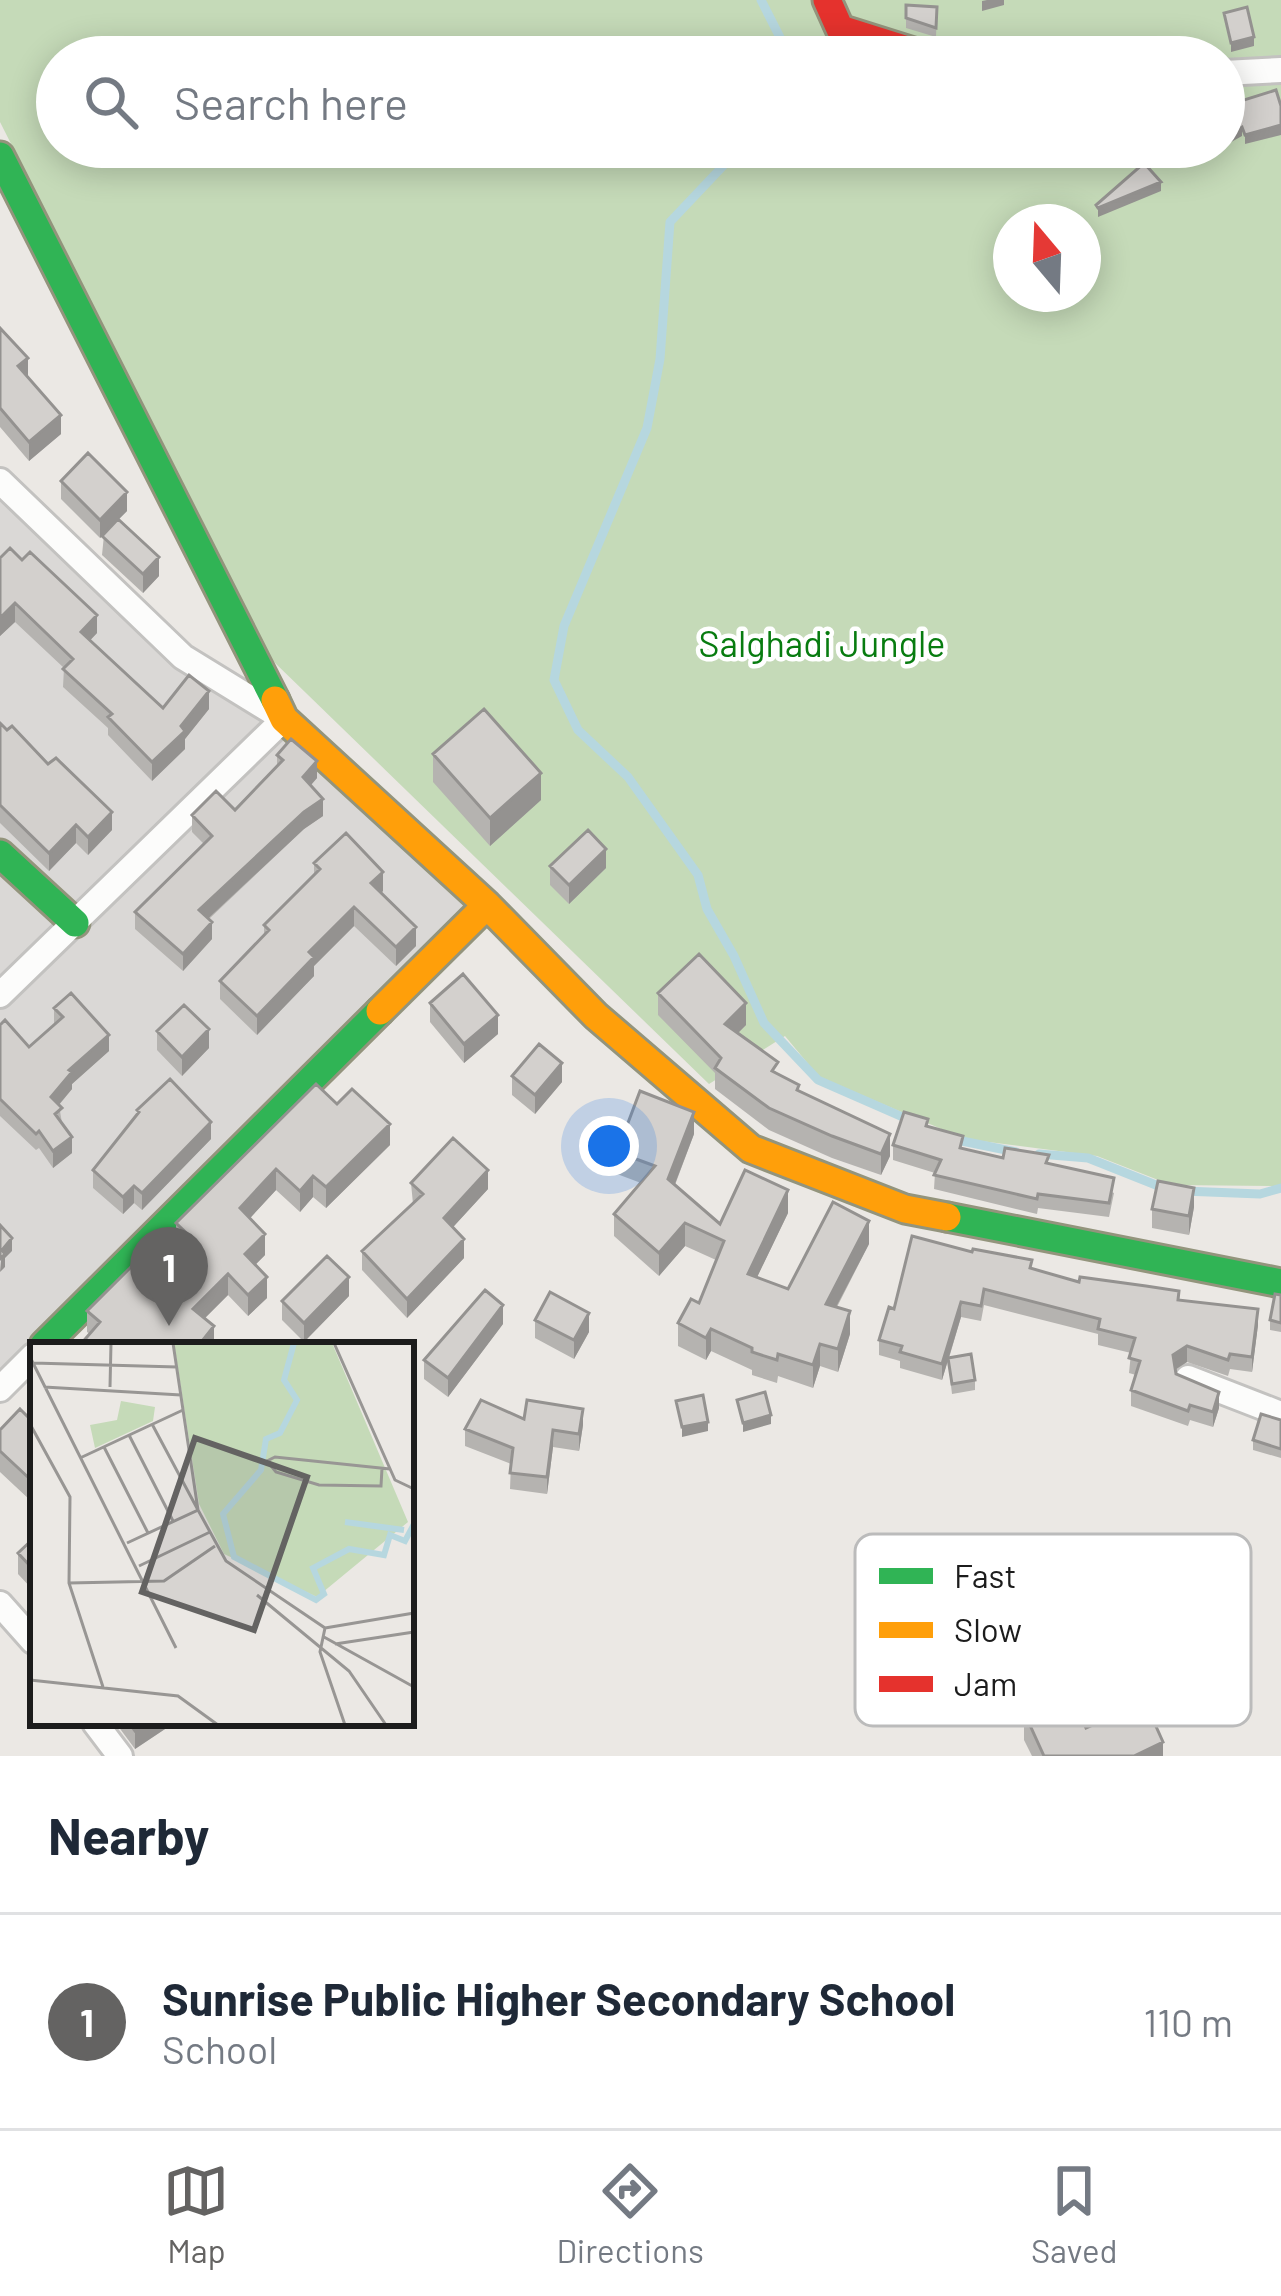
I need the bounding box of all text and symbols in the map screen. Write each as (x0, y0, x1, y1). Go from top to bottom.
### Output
search box (36, 36, 1245, 168)
icon: search (78, 69, 144, 135)
text: Search here (174, 75, 408, 129)
north arrow (993, 204, 1101, 312)
park label: Salghadi Jungle (699, 621, 945, 664)
your location (579, 1116, 639, 1176)
pin: 1 (130, 1227, 208, 1326)
inset map (30, 1342, 414, 1726)
legend (855, 1534, 1251, 1726)
text: Fast (954, 1555, 1016, 1595)
text: Slow (954, 1609, 1022, 1649)
text: Jam (954, 1663, 1017, 1703)
text: Nearby (48, 1804, 209, 1865)
text: Sunrise Public Higher Secondary School (162, 1971, 955, 2025)
text: 1 (80, 1998, 94, 2045)
text: 110 m (1143, 1998, 1233, 2045)
text: School (162, 2025, 277, 2072)
tab: Map (163, 2158, 229, 2270)
tab: Directions (556, 2158, 704, 2270)
tab: Saved (1031, 2158, 1118, 2270)

